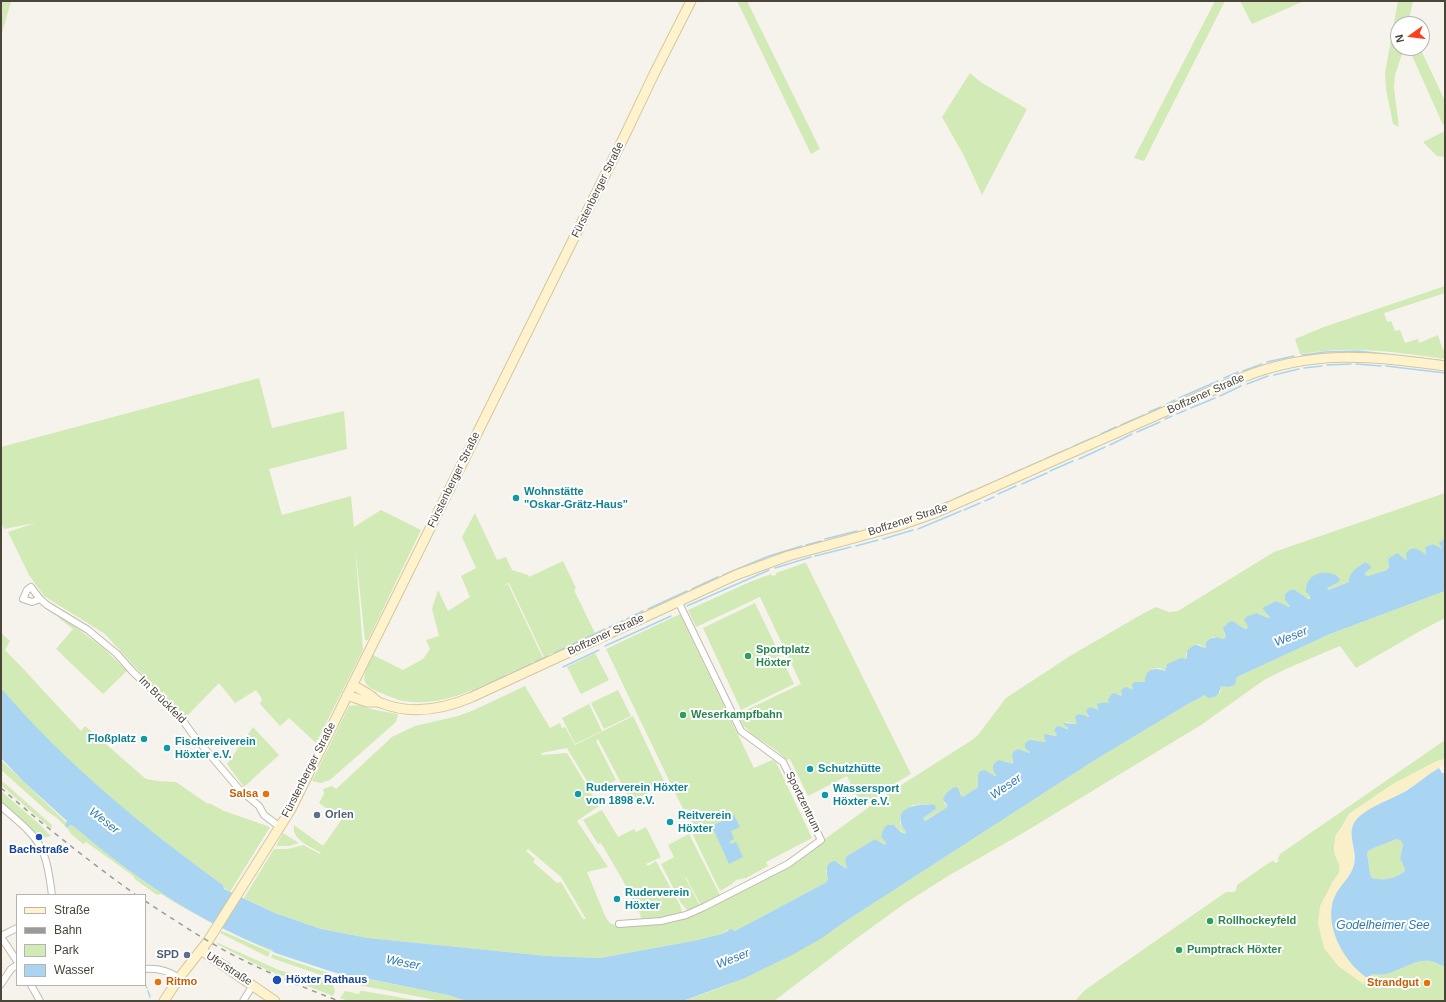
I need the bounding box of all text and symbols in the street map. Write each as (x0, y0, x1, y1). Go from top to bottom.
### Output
north arrow (1390, 16, 1430, 56)
text: N (1393, 33, 1406, 44)
street label: Fürstenberger Straße (569, 140, 627, 240)
street label: Boffzener Straße (1165, 371, 1247, 417)
street label: Fürstenberger Straße (425, 430, 483, 530)
place label: Wohnstätte "Oskar-Grätz-Haus" (524, 485, 628, 511)
marker: Wohnstätte "Oskar-Grätz-Haus" (511, 493, 521, 503)
street label: Boffzener Straße (867, 501, 949, 539)
street label: Boffzener Straße (566, 611, 646, 659)
water label: Weser (1272, 624, 1310, 650)
place label: Sportplatz Höxter (756, 643, 810, 669)
marker: Sportplatz Höxter (743, 651, 753, 661)
street label: Im Brückfeld (136, 674, 188, 726)
place label: Weserkampfbahn (691, 708, 782, 722)
marker: Weserkampfbahn (678, 710, 688, 720)
street label: Fürstenberger Straße (279, 720, 339, 820)
place label: Floßplatz (88, 732, 136, 746)
marker: Floßplatz (139, 734, 149, 744)
place label: Fischereiverein Höxter e.V. (175, 735, 256, 761)
marker: Fischereiverein Höxter e.V. (162, 743, 172, 753)
place label: Schutzhütte (818, 762, 881, 776)
marker: Schutzhütte (805, 764, 815, 774)
street label: Sportzentrum (783, 769, 823, 835)
water label: Weser (988, 771, 1024, 803)
place label: Ruderverein Höxter von 1898 e.V. (586, 781, 688, 807)
place label: Wassersport Höxter e.V. (833, 782, 899, 808)
place label: Salsa (229, 787, 258, 801)
marker: Salsa (261, 789, 271, 799)
marker: Ruderverein Höxter von 1898 e.V. (573, 789, 583, 799)
marker: Wassersport Höxter e.V. (820, 790, 830, 800)
water label: Weser (86, 805, 122, 837)
place label: Orlen (325, 808, 354, 822)
place label: Reitverein Höxter (678, 809, 731, 835)
marker: Orlen (312, 810, 322, 820)
marker: Reitverein Höxter (665, 817, 675, 827)
marker: Bachstraße (34, 832, 44, 842)
place label: Bachstraße (9, 843, 69, 857)
place label: Ruderverein Höxter (625, 886, 689, 912)
legend (16, 894, 146, 986)
marker: Ruderverein Höxter (612, 894, 622, 904)
text: Straße (54, 903, 90, 917)
place label: Rollhockeyfeld (1218, 914, 1296, 928)
marker: Rollhockeyfeld (1205, 916, 1215, 926)
water label: Godelheimer See (1336, 919, 1430, 933)
text: Bahn (54, 923, 82, 937)
text: Park (54, 943, 79, 957)
place label: Pumptrack Höxter (1187, 943, 1282, 957)
marker: Pumptrack Höxter (1174, 945, 1184, 955)
water label: Weser (714, 946, 752, 972)
place label: SPD (156, 948, 179, 962)
street label: Uferstraße (204, 949, 254, 989)
marker: SPD (182, 950, 192, 960)
water label: Weser (385, 953, 421, 973)
text: Wasser (54, 963, 94, 977)
place label: Höxter Rathaus (286, 973, 367, 987)
marker: Höxter Rathaus (271, 974, 283, 986)
place label: Ritmo (166, 975, 197, 989)
place label: Strandgut (1367, 976, 1419, 990)
marker: Ritmo (153, 977, 163, 987)
marker: Strandgut (1422, 978, 1432, 988)

